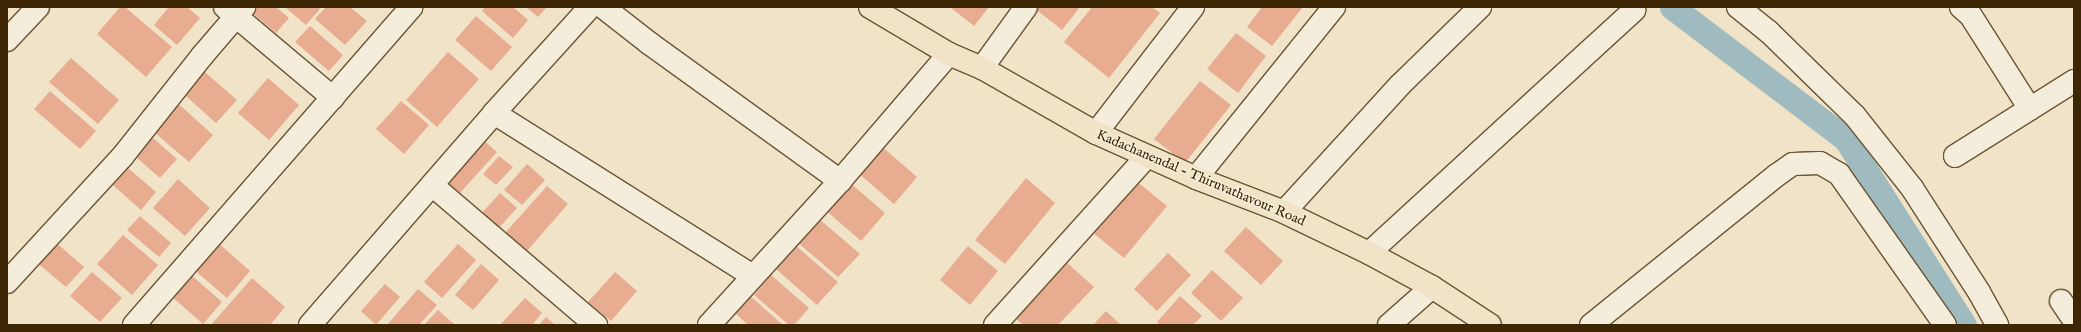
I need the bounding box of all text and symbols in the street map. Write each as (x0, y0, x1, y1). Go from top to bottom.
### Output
street label: Kadachanendal - Thiruvathavour Road (1094, 126, 1308, 230)

